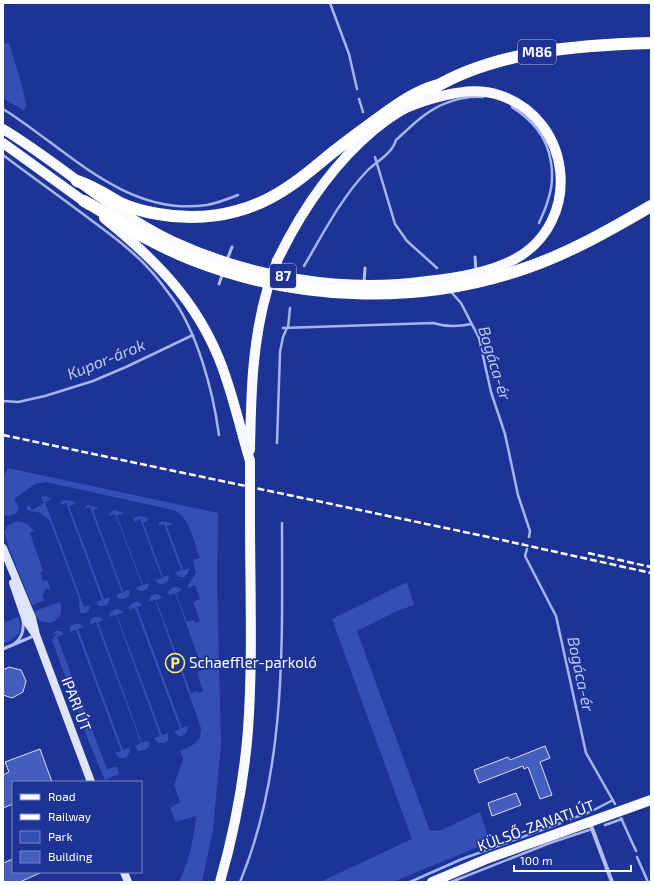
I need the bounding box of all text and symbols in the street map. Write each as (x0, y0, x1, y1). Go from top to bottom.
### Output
road number: M86 (518, 40, 556, 64)
road number: 87 (270, 264, 296, 288)
water label: Bogáca-ér (475, 324, 516, 403)
water label: Kupor-árok (64, 334, 148, 383)
water label: Bogáca-ér (564, 635, 599, 714)
parking icon: Schaeffler-parkoló (164, 652, 186, 674)
place label: Schaeffler-parkoló (189, 653, 317, 671)
street label: IPARI ÚT (58, 674, 96, 734)
legend (12, 781, 142, 873)
text: Road (48, 789, 76, 803)
street label: KÜLSŐ-ZANATI ÚT (475, 795, 597, 855)
text: Railway (48, 809, 92, 823)
text: Park (48, 829, 73, 843)
scale bar (514, 847, 631, 873)
text: Building (48, 849, 93, 863)
text: 100 m (520, 853, 552, 867)

